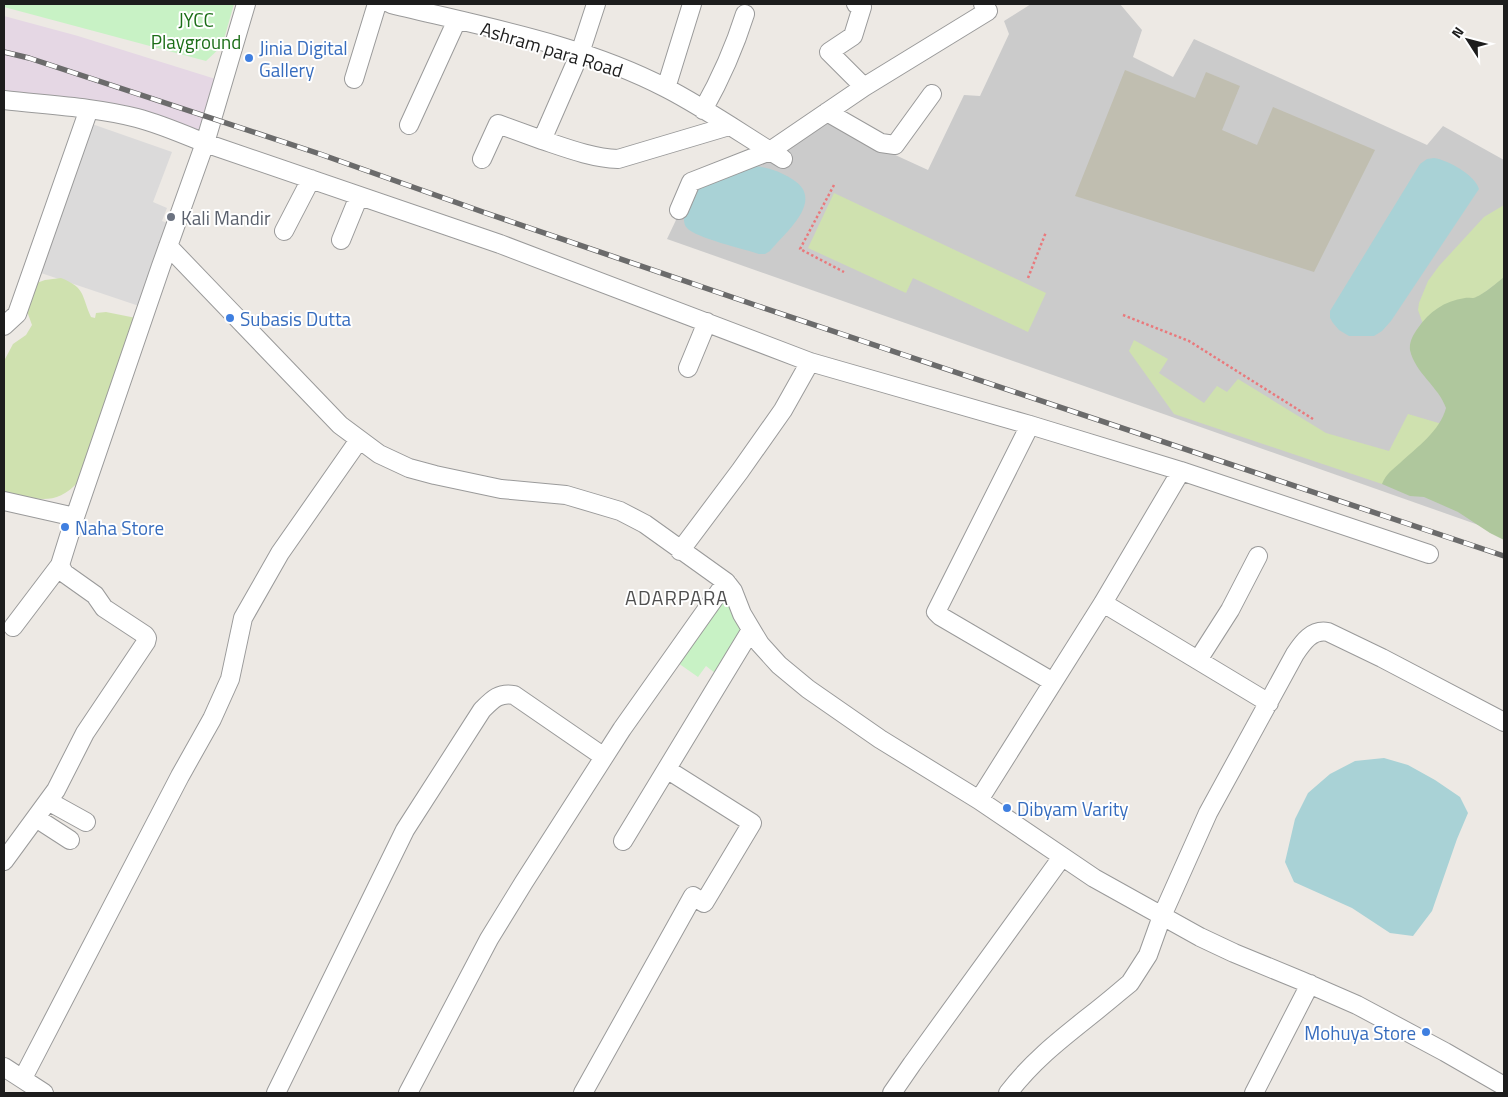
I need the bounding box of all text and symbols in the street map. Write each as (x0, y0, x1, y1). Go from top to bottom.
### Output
park label: JYCC Playground (151, 5, 241, 56)
street label: Ashram para Road (477, 14, 627, 84)
north arrow (1443, 15, 1493, 65)
text: N (1446, 22, 1468, 42)
place label: Jinia Digital Gallery (259, 33, 348, 84)
marker: Jinia Digital Gallery (243, 52, 255, 64)
place label: Kali Mandir (181, 203, 271, 232)
marker: Kali Mandir (165, 211, 177, 223)
place label: Subasis Dutta (240, 304, 352, 333)
marker: Subasis Dutta (224, 312, 236, 324)
place label: Naha Store (75, 513, 164, 542)
marker: Naha Store (59, 521, 71, 533)
district label: ADARPARA (625, 582, 729, 613)
place label: Dibyam Varity (1017, 794, 1128, 823)
marker: Dibyam Varity (1001, 802, 1013, 814)
place label: Mohuya Store (1304, 1018, 1416, 1047)
marker: Mohuya Store (1420, 1026, 1432, 1038)

